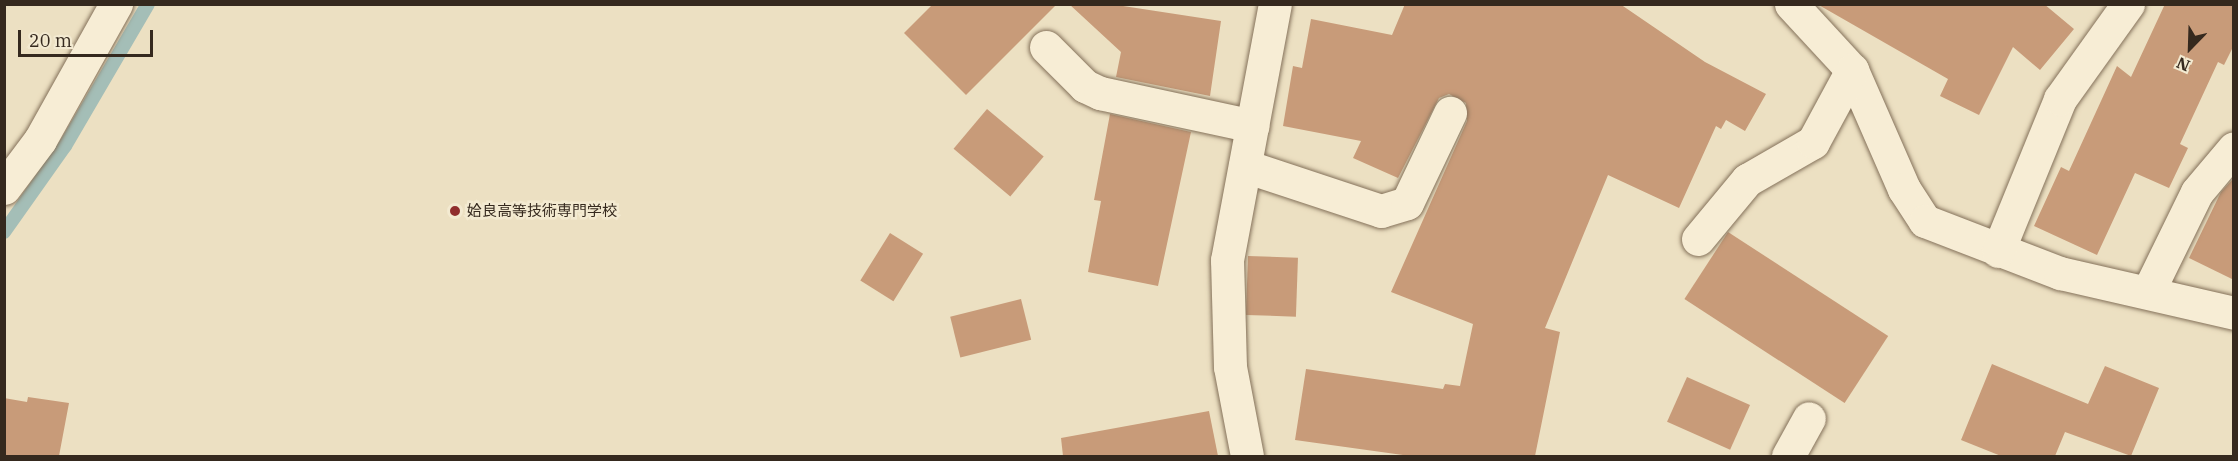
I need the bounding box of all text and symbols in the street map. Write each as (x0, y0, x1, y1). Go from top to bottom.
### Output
scale bar (21, 18, 156, 56)
north arrow (2160, 18, 2220, 78)
text: 20 m (29, 29, 72, 52)
text: N (2173, 53, 2193, 76)
place label: 姶良高等技術専門学校 (467, 202, 617, 220)
marker: 姶良高等技術専門学校 (448, 204, 462, 218)

